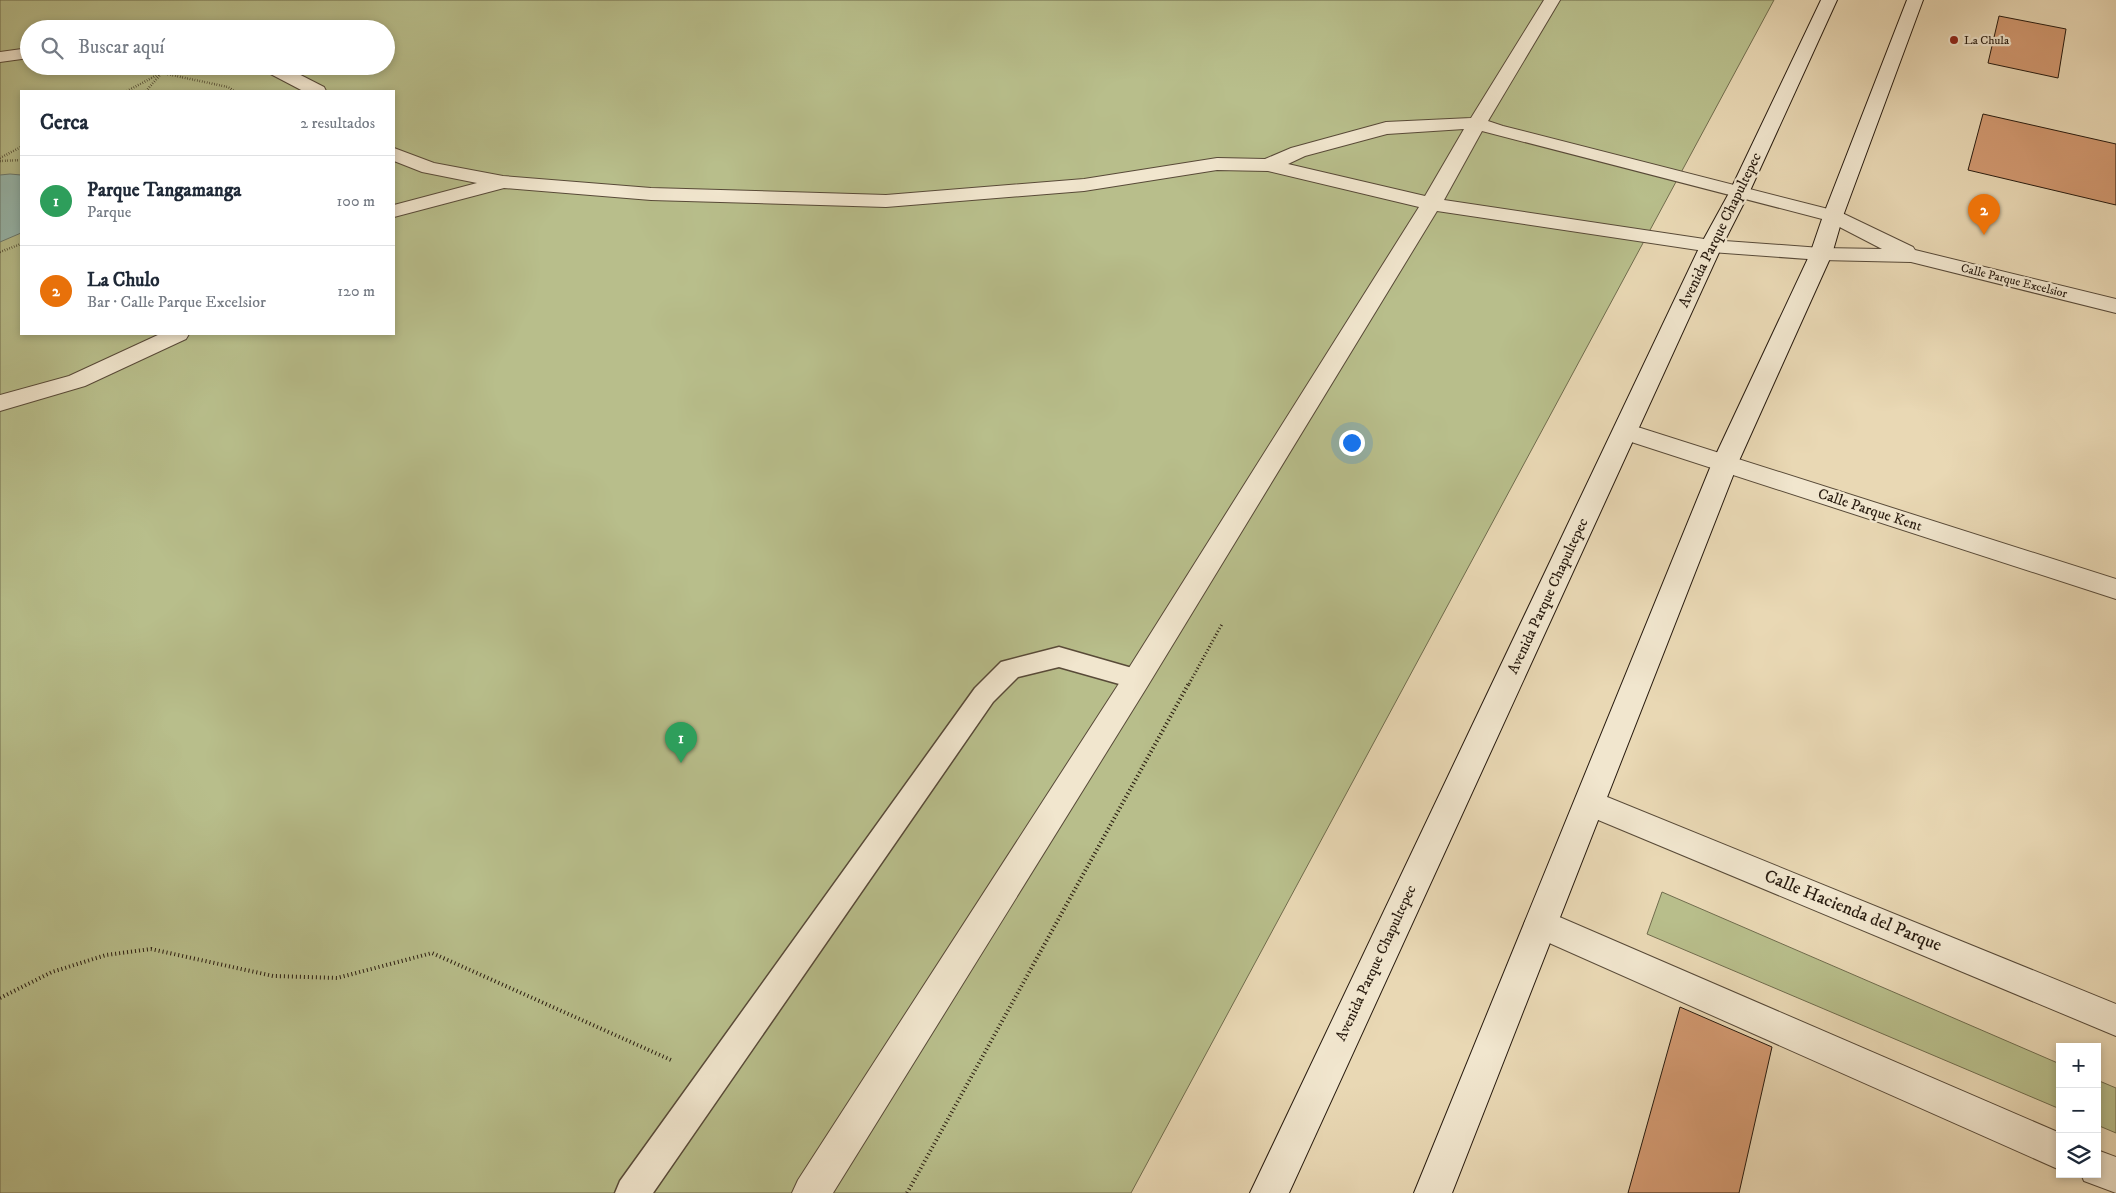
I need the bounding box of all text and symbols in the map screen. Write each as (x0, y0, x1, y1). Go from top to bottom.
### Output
search box (20, 20, 395, 75)
place label: La Chula (1964, 33, 2010, 48)
icon: search (38, 34, 66, 62)
marker: La Chula (1948, 34, 1960, 46)
text: Buscar aquí (78, 36, 164, 59)
text: Cerca (40, 110, 88, 136)
text: 2 resultados (300, 113, 375, 133)
street label: Avenida Parque Chapultepec (1674, 149, 1766, 311)
text: Parque Tangamanga (87, 179, 241, 202)
text: 1 (53, 191, 59, 211)
text: 100 m (337, 191, 375, 211)
pin: 2 (1968, 194, 2000, 235)
text: Parque (87, 202, 131, 222)
street label: Calle Parque Excelsior (1959, 261, 2069, 302)
text: La Chulo (87, 269, 159, 292)
text: 2 (52, 281, 60, 301)
text: 120 m (337, 281, 375, 301)
text: Bar · Calle Parque Excelsior (87, 292, 266, 312)
your location (1339, 430, 1365, 456)
street label: Calle Parque Kent (1815, 484, 1925, 536)
street label: Avenida Parque Chapultepec (1503, 514, 1593, 677)
pin: 1 (665, 722, 697, 763)
street label: Calle Hacienda del Parque (1761, 865, 1945, 957)
street label: Avenida Parque Chapultepec (1331, 881, 1421, 1044)
map controls (2056, 1043, 2101, 1178)
button: + (2056, 1043, 2101, 1088)
button: − (2056, 1088, 2101, 1133)
button: layers (2056, 1133, 2101, 1178)

